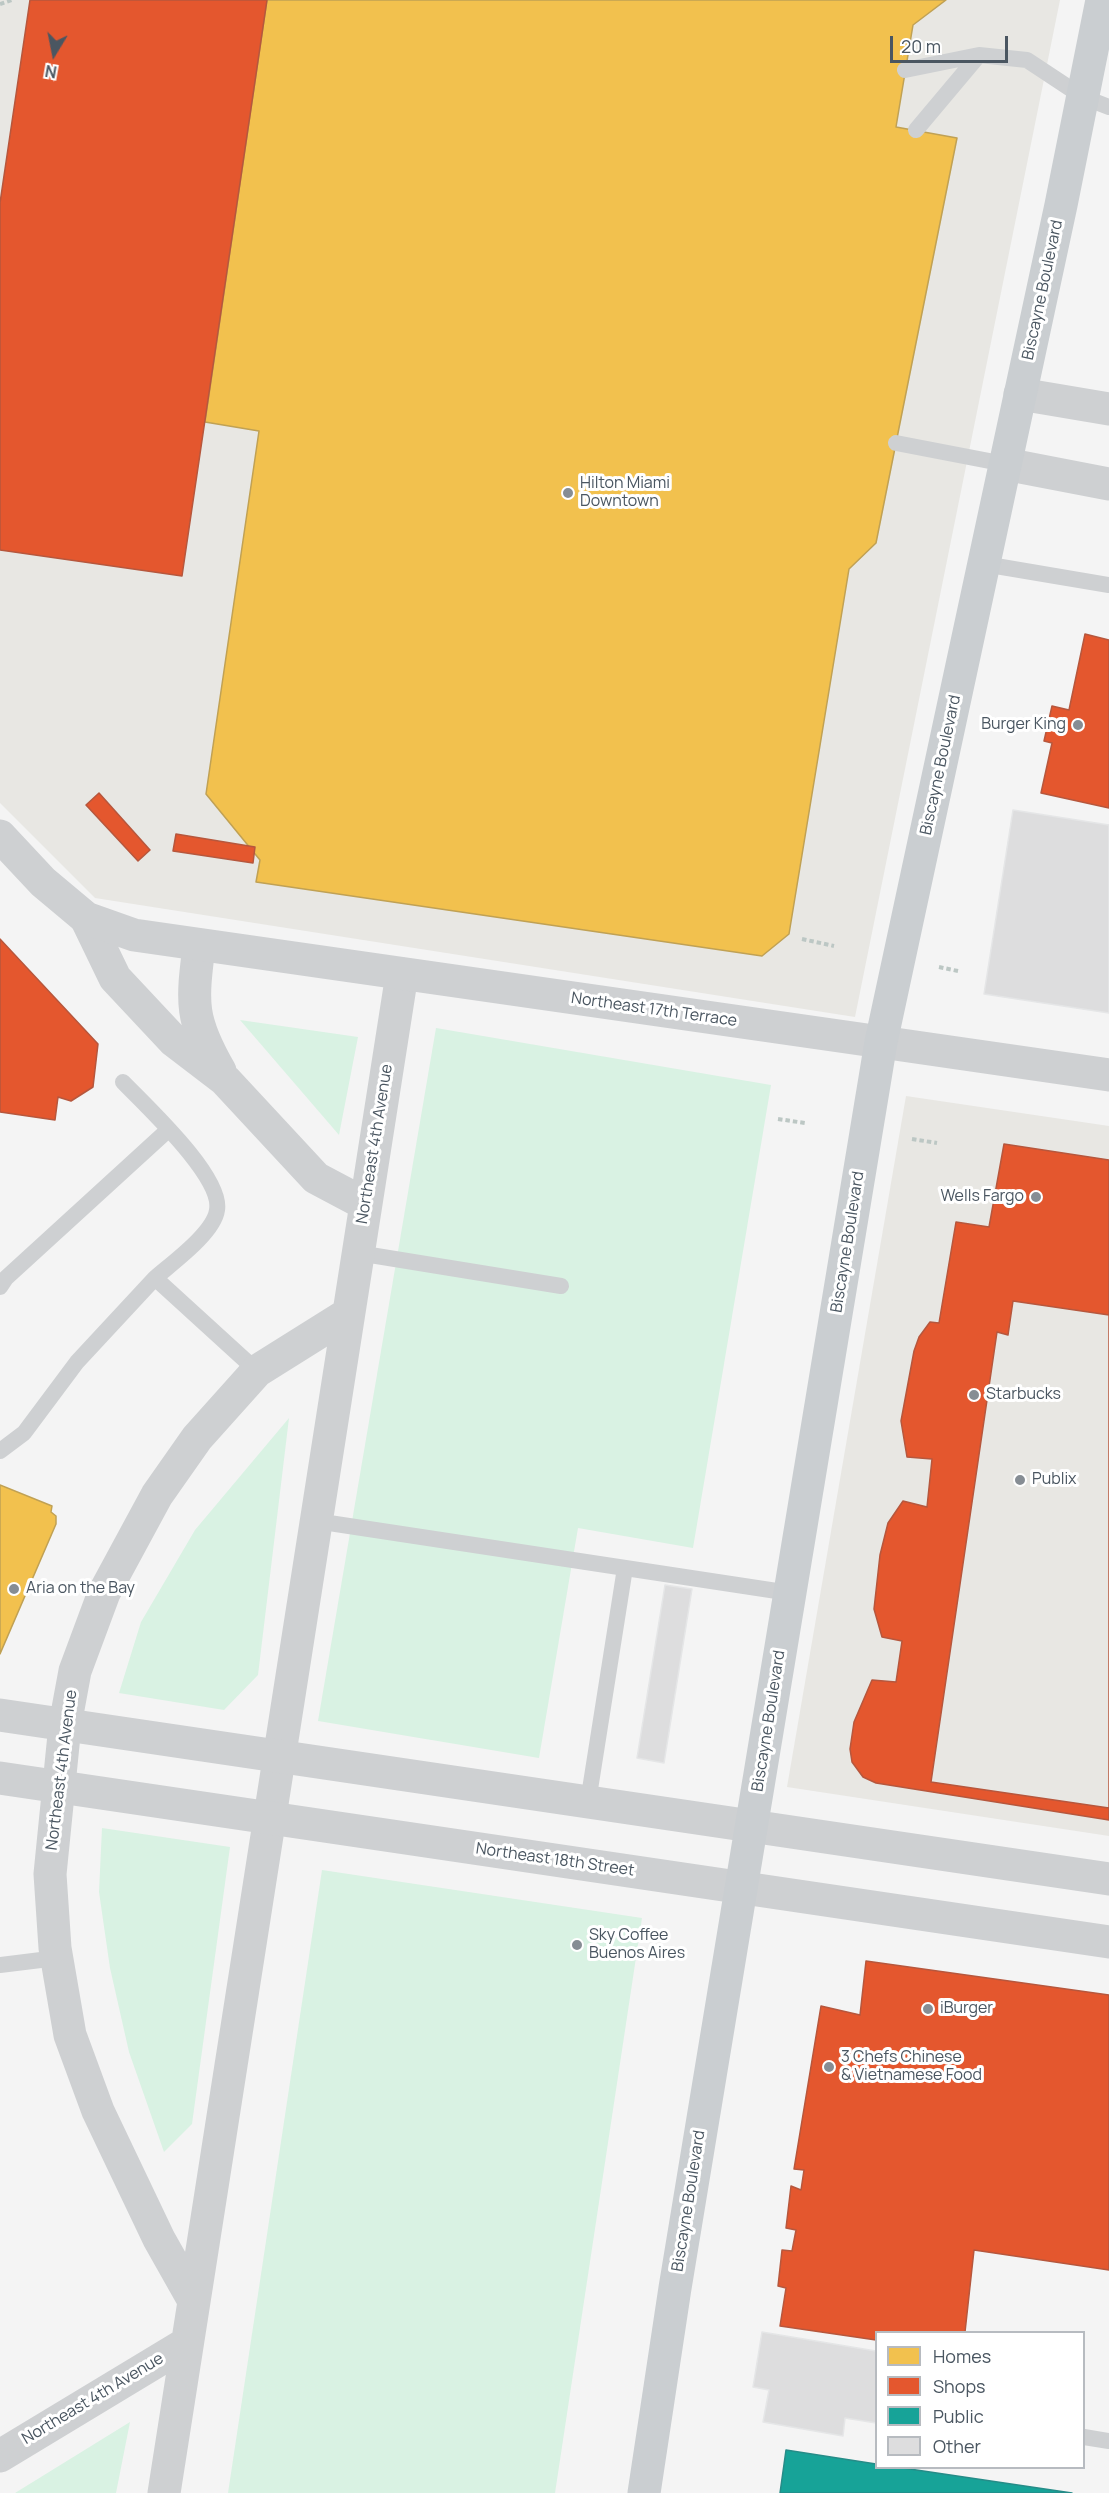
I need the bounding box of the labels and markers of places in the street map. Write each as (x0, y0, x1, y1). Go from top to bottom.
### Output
place label: Hilton Miami Downtown (580, 474, 670, 512)
marker: Hilton Miami Downtown (561, 486, 575, 500)
place label: Burger King (981, 715, 1066, 735)
marker: Burger King (1071, 718, 1085, 732)
place label: Wells Fargo (941, 1187, 1024, 1207)
marker: Wells Fargo (1029, 1190, 1043, 1204)
place label: Starbucks (986, 1385, 1061, 1405)
marker: Starbucks (967, 1388, 981, 1402)
place label: Publix (1032, 1470, 1077, 1490)
marker: Publix (1013, 1473, 1027, 1487)
place label: Aria on the Bay (26, 1579, 135, 1599)
marker: Aria on the Bay (7, 1582, 21, 1596)
place label: Sky Coffee Buenos Aires (589, 1926, 685, 1964)
marker: Sky Coffee Buenos Aires (570, 1938, 584, 1952)
place label: iBurger (940, 1999, 993, 2019)
marker: iBurger (921, 2002, 935, 2016)
place label: 3 Chefs Chinese & Vietnamese Food (841, 2048, 982, 2086)
marker: 3 Chefs Chinese & Vietnamese Food (822, 2060, 836, 2074)

